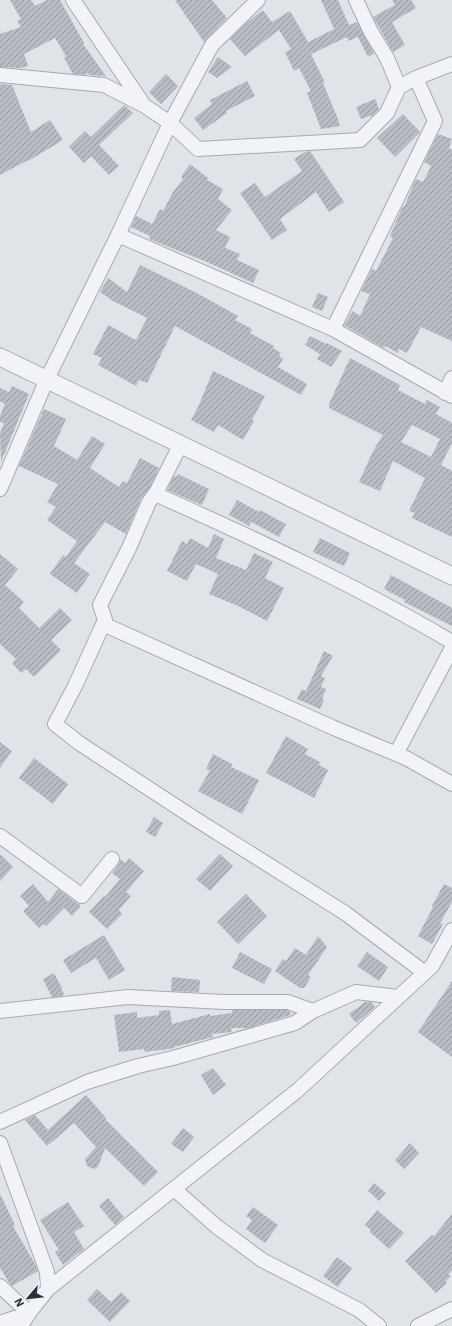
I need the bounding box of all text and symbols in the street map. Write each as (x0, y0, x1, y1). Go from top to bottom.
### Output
north arrow (8, 1278, 48, 1318)
text: N (11, 1296, 27, 1309)

